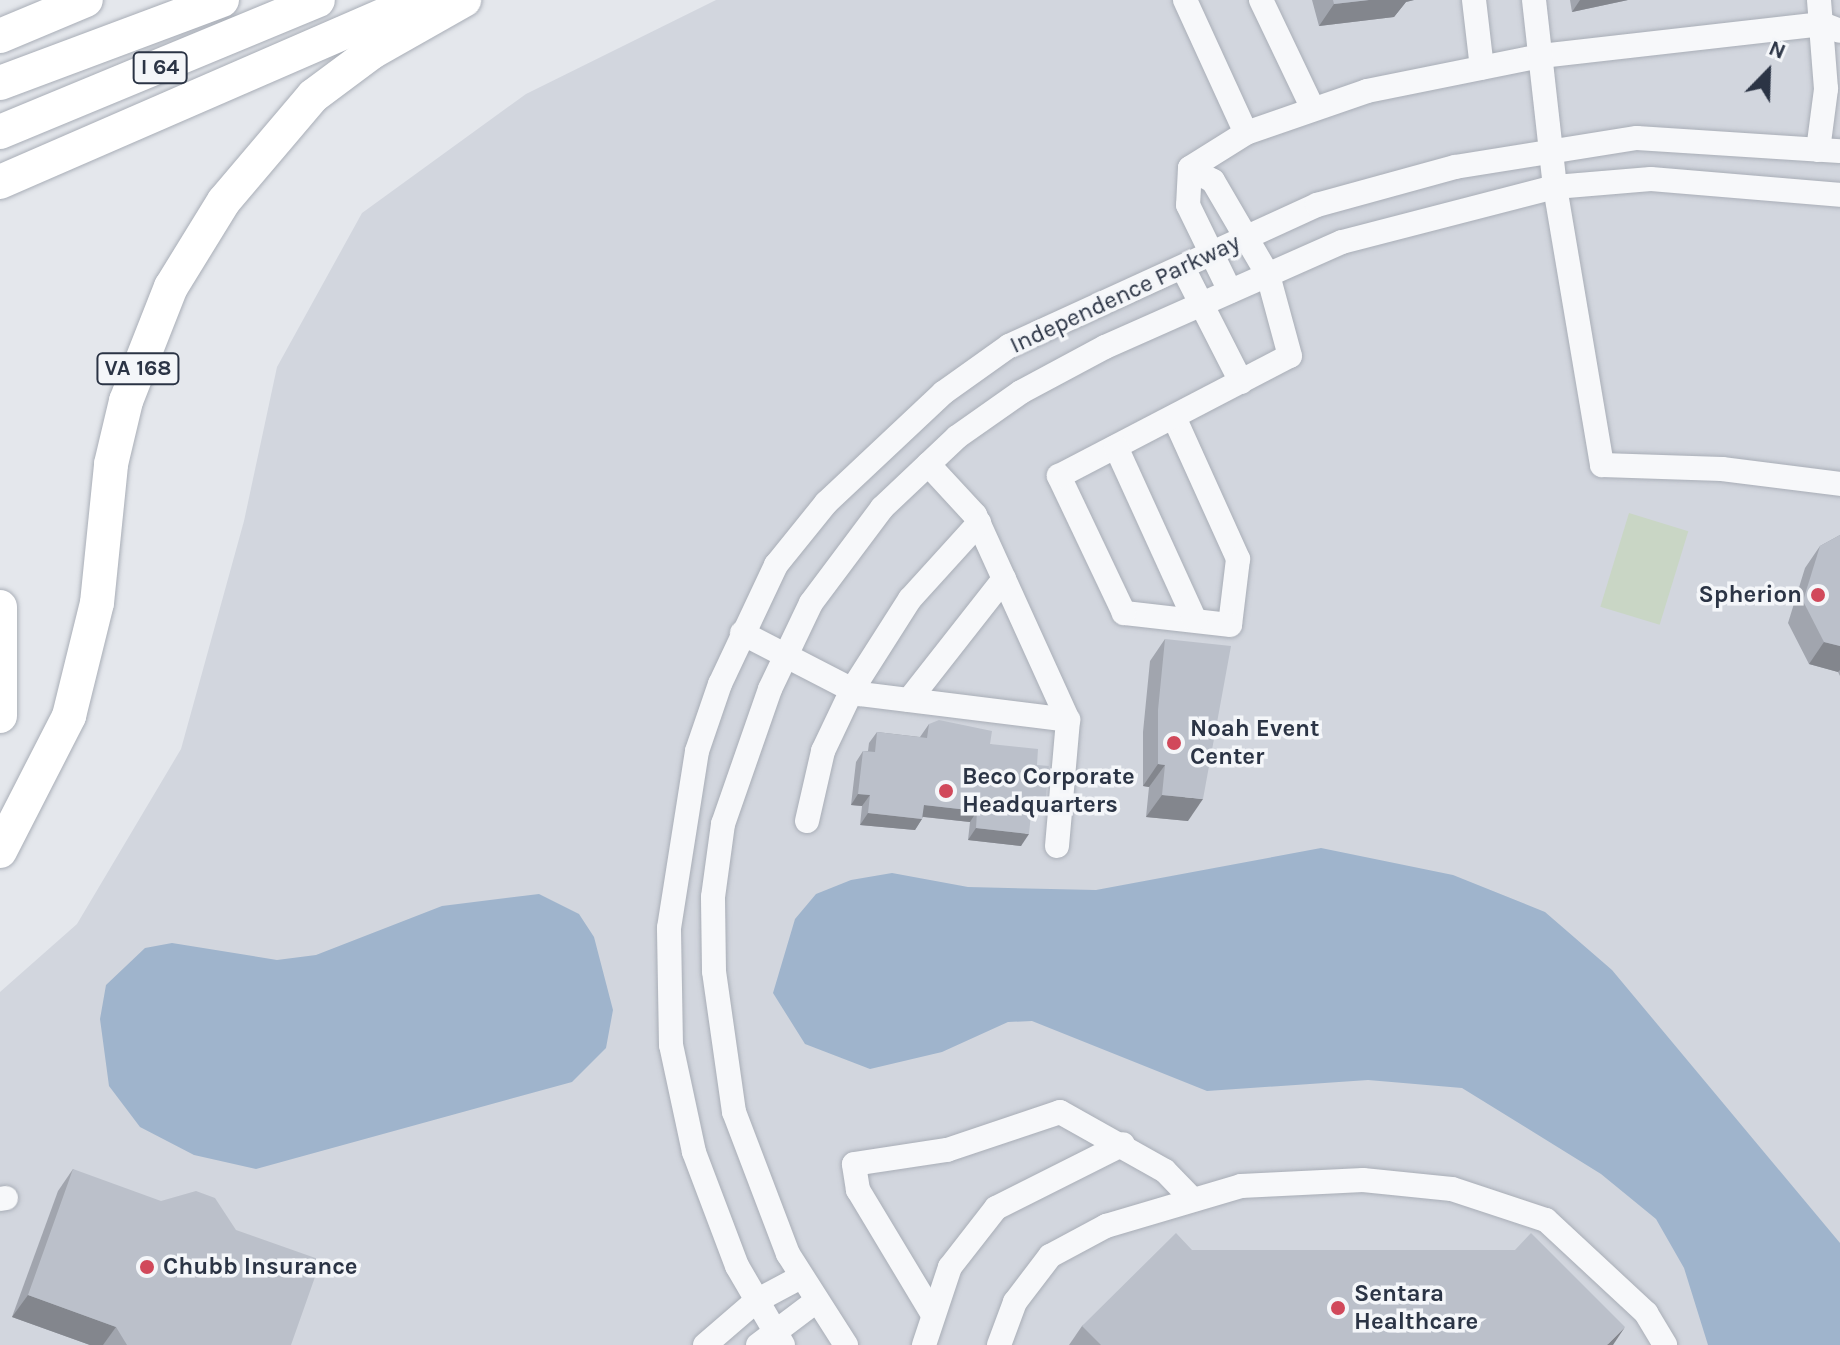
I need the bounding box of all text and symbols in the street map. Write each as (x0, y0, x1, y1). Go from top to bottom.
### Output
north arrow (1728, 32, 1808, 112)
text: N (1765, 35, 1790, 65)
road number: I 64 (132, 50, 188, 86)
street label: Independence Parkway (1005, 228, 1245, 360)
road number: VA 168 (96, 351, 180, 387)
place label: Spherion (1699, 581, 1802, 609)
marker: Spherion (1809, 586, 1827, 604)
place label: Noah Event Center (1190, 715, 1320, 771)
marker: Noah Event Center (1165, 734, 1183, 752)
place label: Beco Corporate Headquarters (962, 763, 1135, 819)
marker: Beco Corporate Headquarters (937, 782, 955, 800)
place label: Chubb Insurance (163, 1253, 358, 1281)
marker: Chubb Insurance (138, 1258, 156, 1276)
place label: Sentara Healthcare (1354, 1280, 1478, 1336)
marker: Sentara Healthcare (1329, 1299, 1347, 1317)

